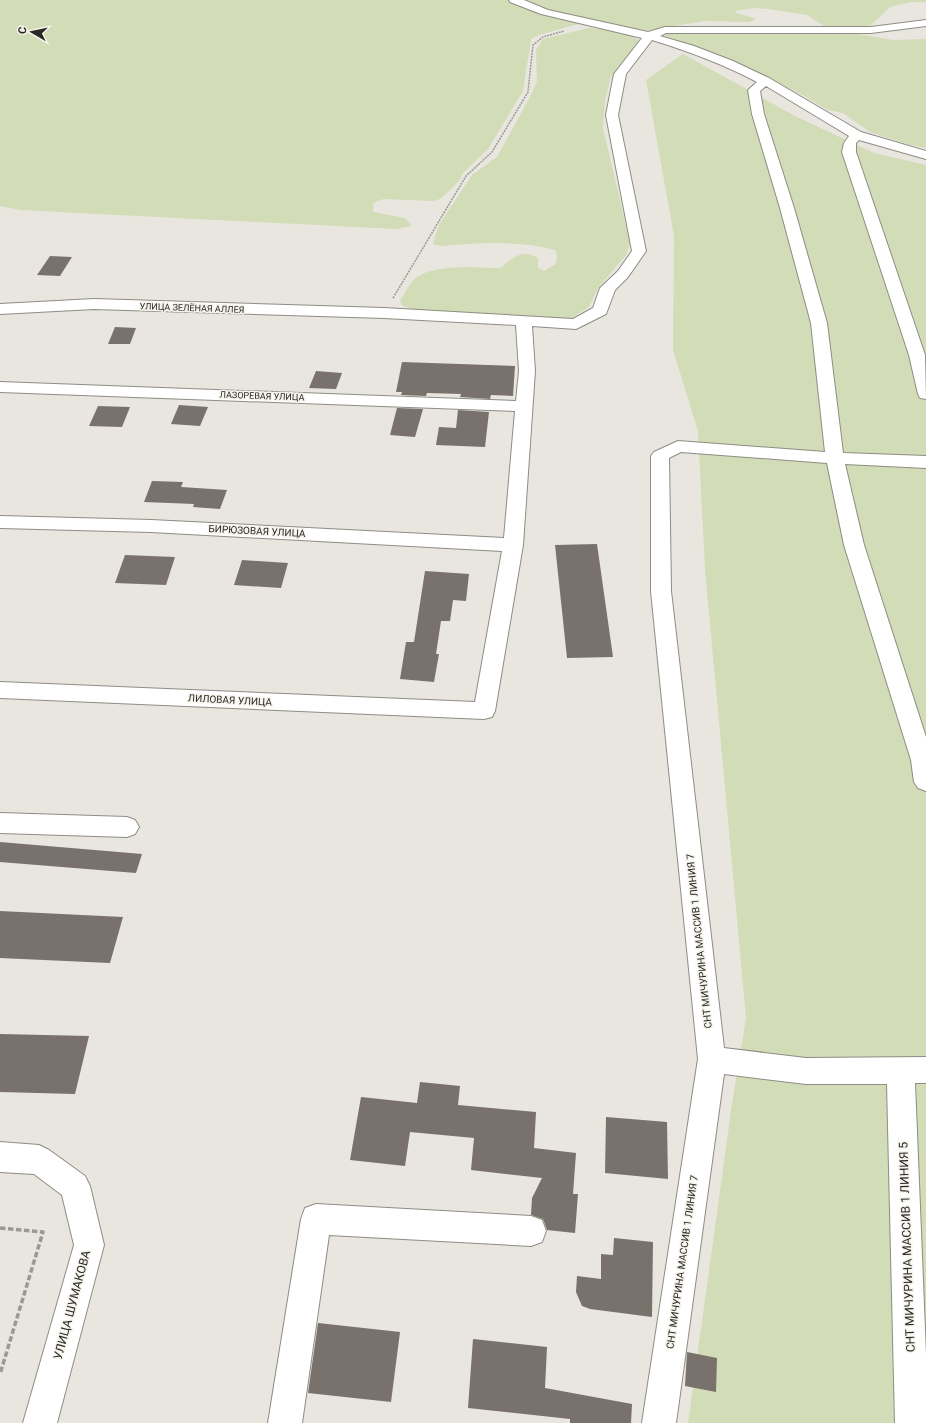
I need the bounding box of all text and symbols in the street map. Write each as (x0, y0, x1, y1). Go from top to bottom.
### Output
north arrow (12, 12, 52, 52)
text: С (16, 26, 30, 35)
street label: УЛИЦА ЗЕЛЁНАЯ АЛЛЕЯ (139, 301, 245, 315)
street label: ЛАЗОРЕВАЯ УЛИЦА (219, 390, 305, 402)
street label: БИРЮЗОВАЯ УЛИЦА (208, 523, 306, 539)
street label: ЛИЛОВАЯ УЛИЦА (188, 692, 273, 708)
street label: СНТ МИЧУРИНА МАССИВ 1 ЛИНИЯ 7 (684, 853, 714, 1029)
street label: СНТ МИЧУРИНА МАССИВ 1 ЛИНИЯ 5 (896, 1141, 918, 1352)
street label: СНТ МИЧУРИНА МАССИВ 1 ЛИНИЯ 7 (664, 1174, 700, 1350)
street label: УЛИЦА ШУМАКОВА (51, 1249, 93, 1361)

